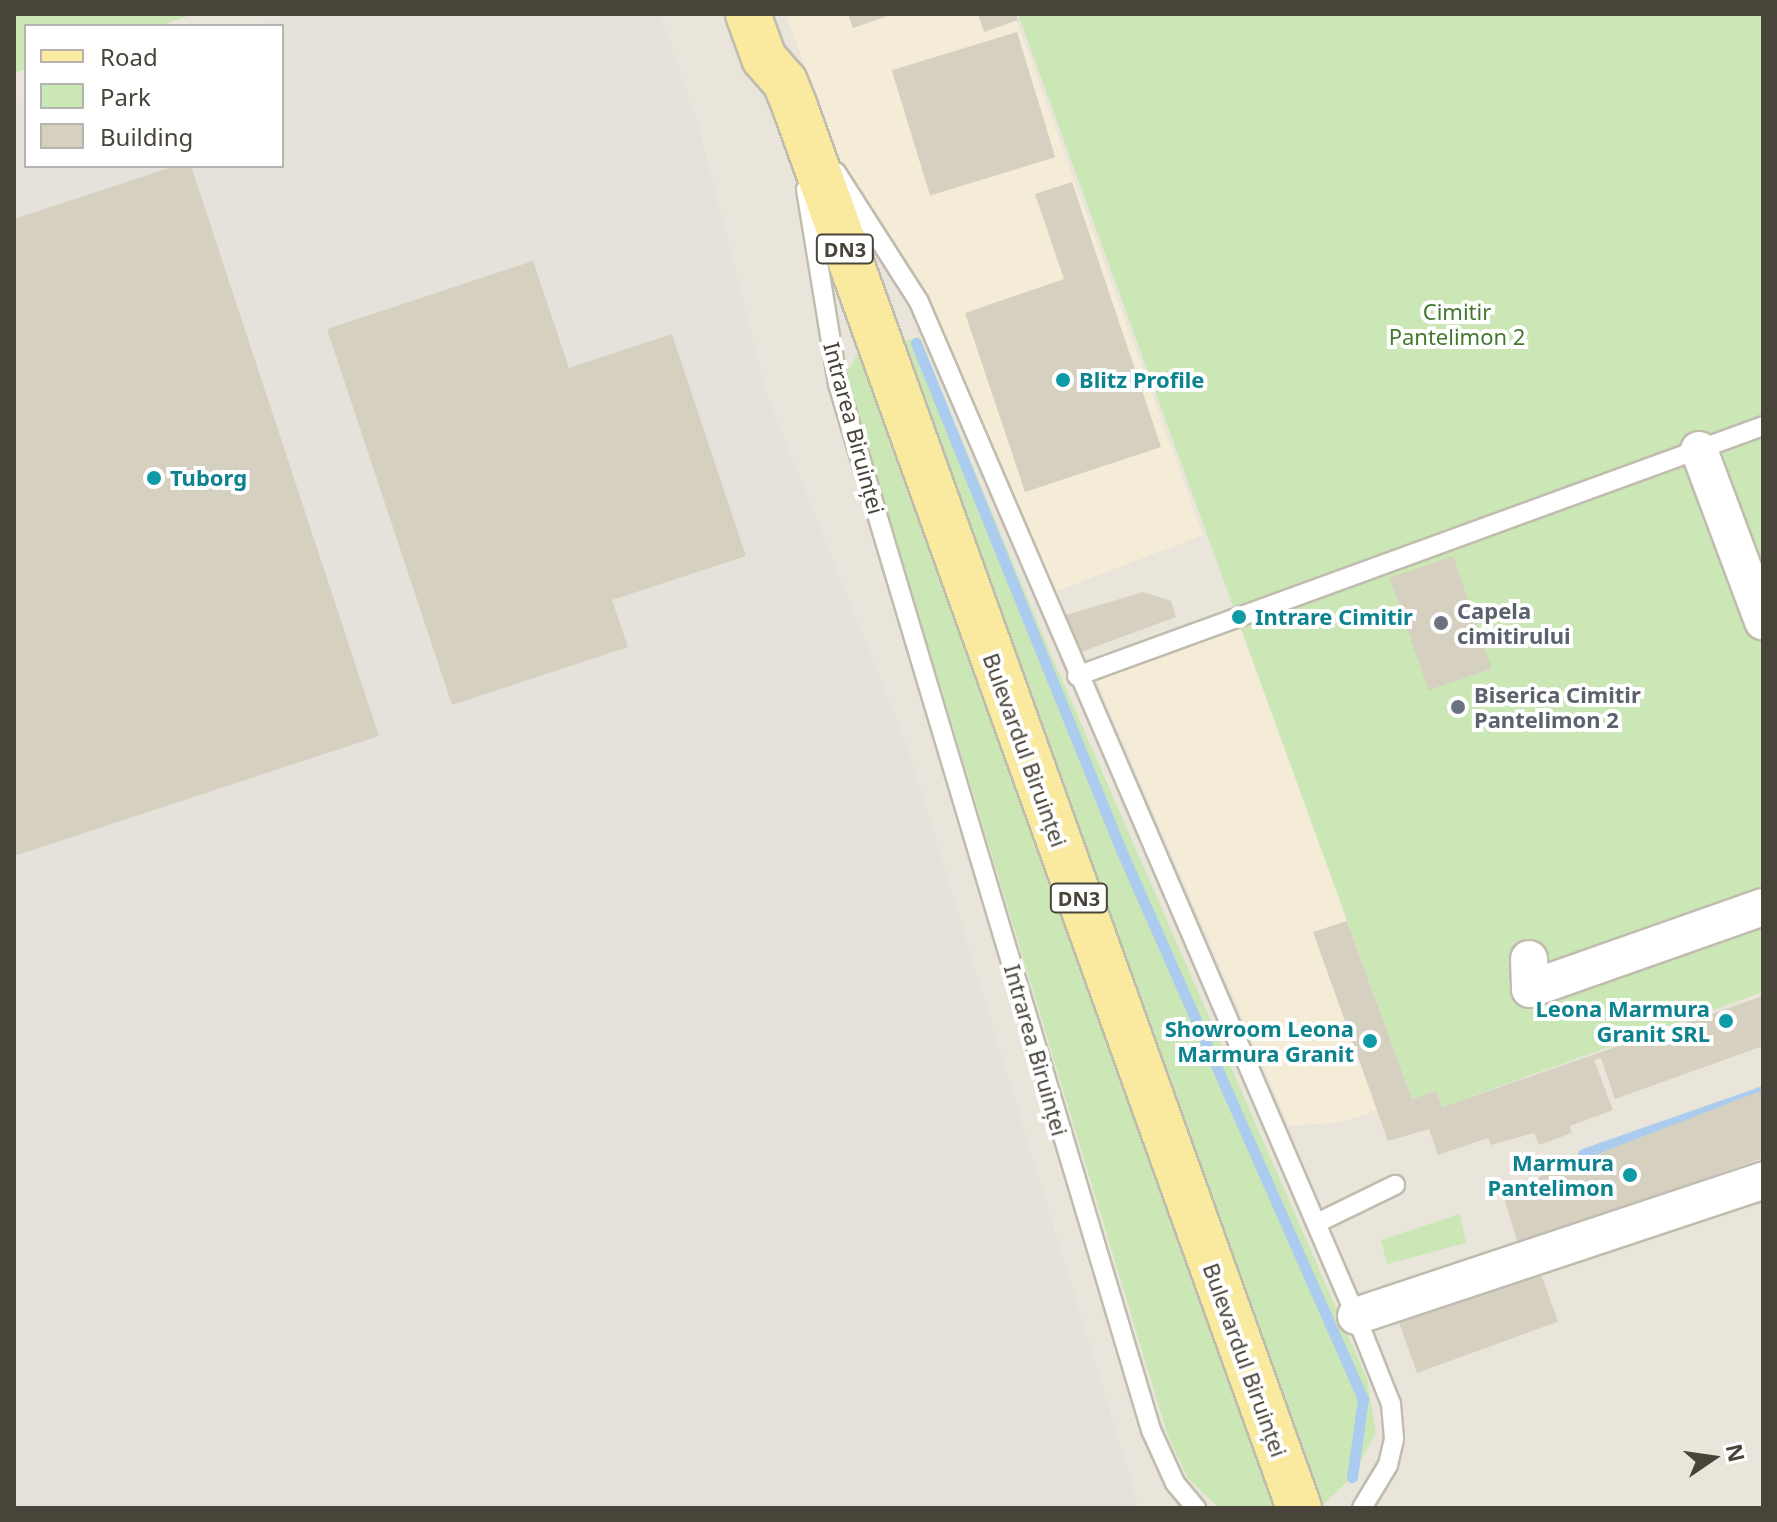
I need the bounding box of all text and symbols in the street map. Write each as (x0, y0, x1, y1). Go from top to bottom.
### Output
legend (24, 24, 284, 168)
text: Road (100, 40, 158, 73)
text: Park (100, 80, 151, 113)
text: Building (100, 120, 193, 153)
road number: DN3 (815, 233, 875, 265)
park label: Cimitir Pantelimon 2 (1389, 298, 1525, 350)
street label: Intrarea Biruinței (818, 339, 890, 517)
place label: Blitz Profile (1079, 367, 1204, 393)
marker: Blitz Profile (1054, 371, 1072, 389)
place label: Tuborg (170, 465, 247, 491)
marker: Tuborg (145, 469, 163, 487)
place label: Capela cimitirului (1457, 597, 1571, 648)
place label: Intrare Cimitir (1255, 604, 1413, 630)
marker: Intrare Cimitir (1230, 608, 1248, 626)
marker: Capela cimitirului (1432, 614, 1450, 632)
street label: Bulevardul Biruinței (978, 650, 1072, 850)
place label: Biserica Cimitir Pantelimon 2 (1474, 681, 1641, 732)
marker: Biserica Cimitir Pantelimon 2 (1449, 698, 1467, 716)
road number: DN3 (1049, 882, 1109, 914)
street label: Intrarea Biruinței (999, 961, 1073, 1139)
place label: Leona Marmura Granit SRL (1536, 995, 1710, 1046)
marker: Leona Marmura Granit SRL (1717, 1012, 1735, 1030)
place label: Showroom Leona Marmura Granit (1165, 1015, 1354, 1066)
marker: Showroom Leona Marmura Granit (1361, 1032, 1379, 1050)
place label: Marmura Pantelimon (1488, 1149, 1614, 1200)
marker: Marmura Pantelimon (1621, 1166, 1639, 1184)
street label: Bulevardul Biruinței (1198, 1260, 1292, 1460)
north arrow (1673, 1418, 1753, 1498)
text: N (1720, 1441, 1753, 1465)

